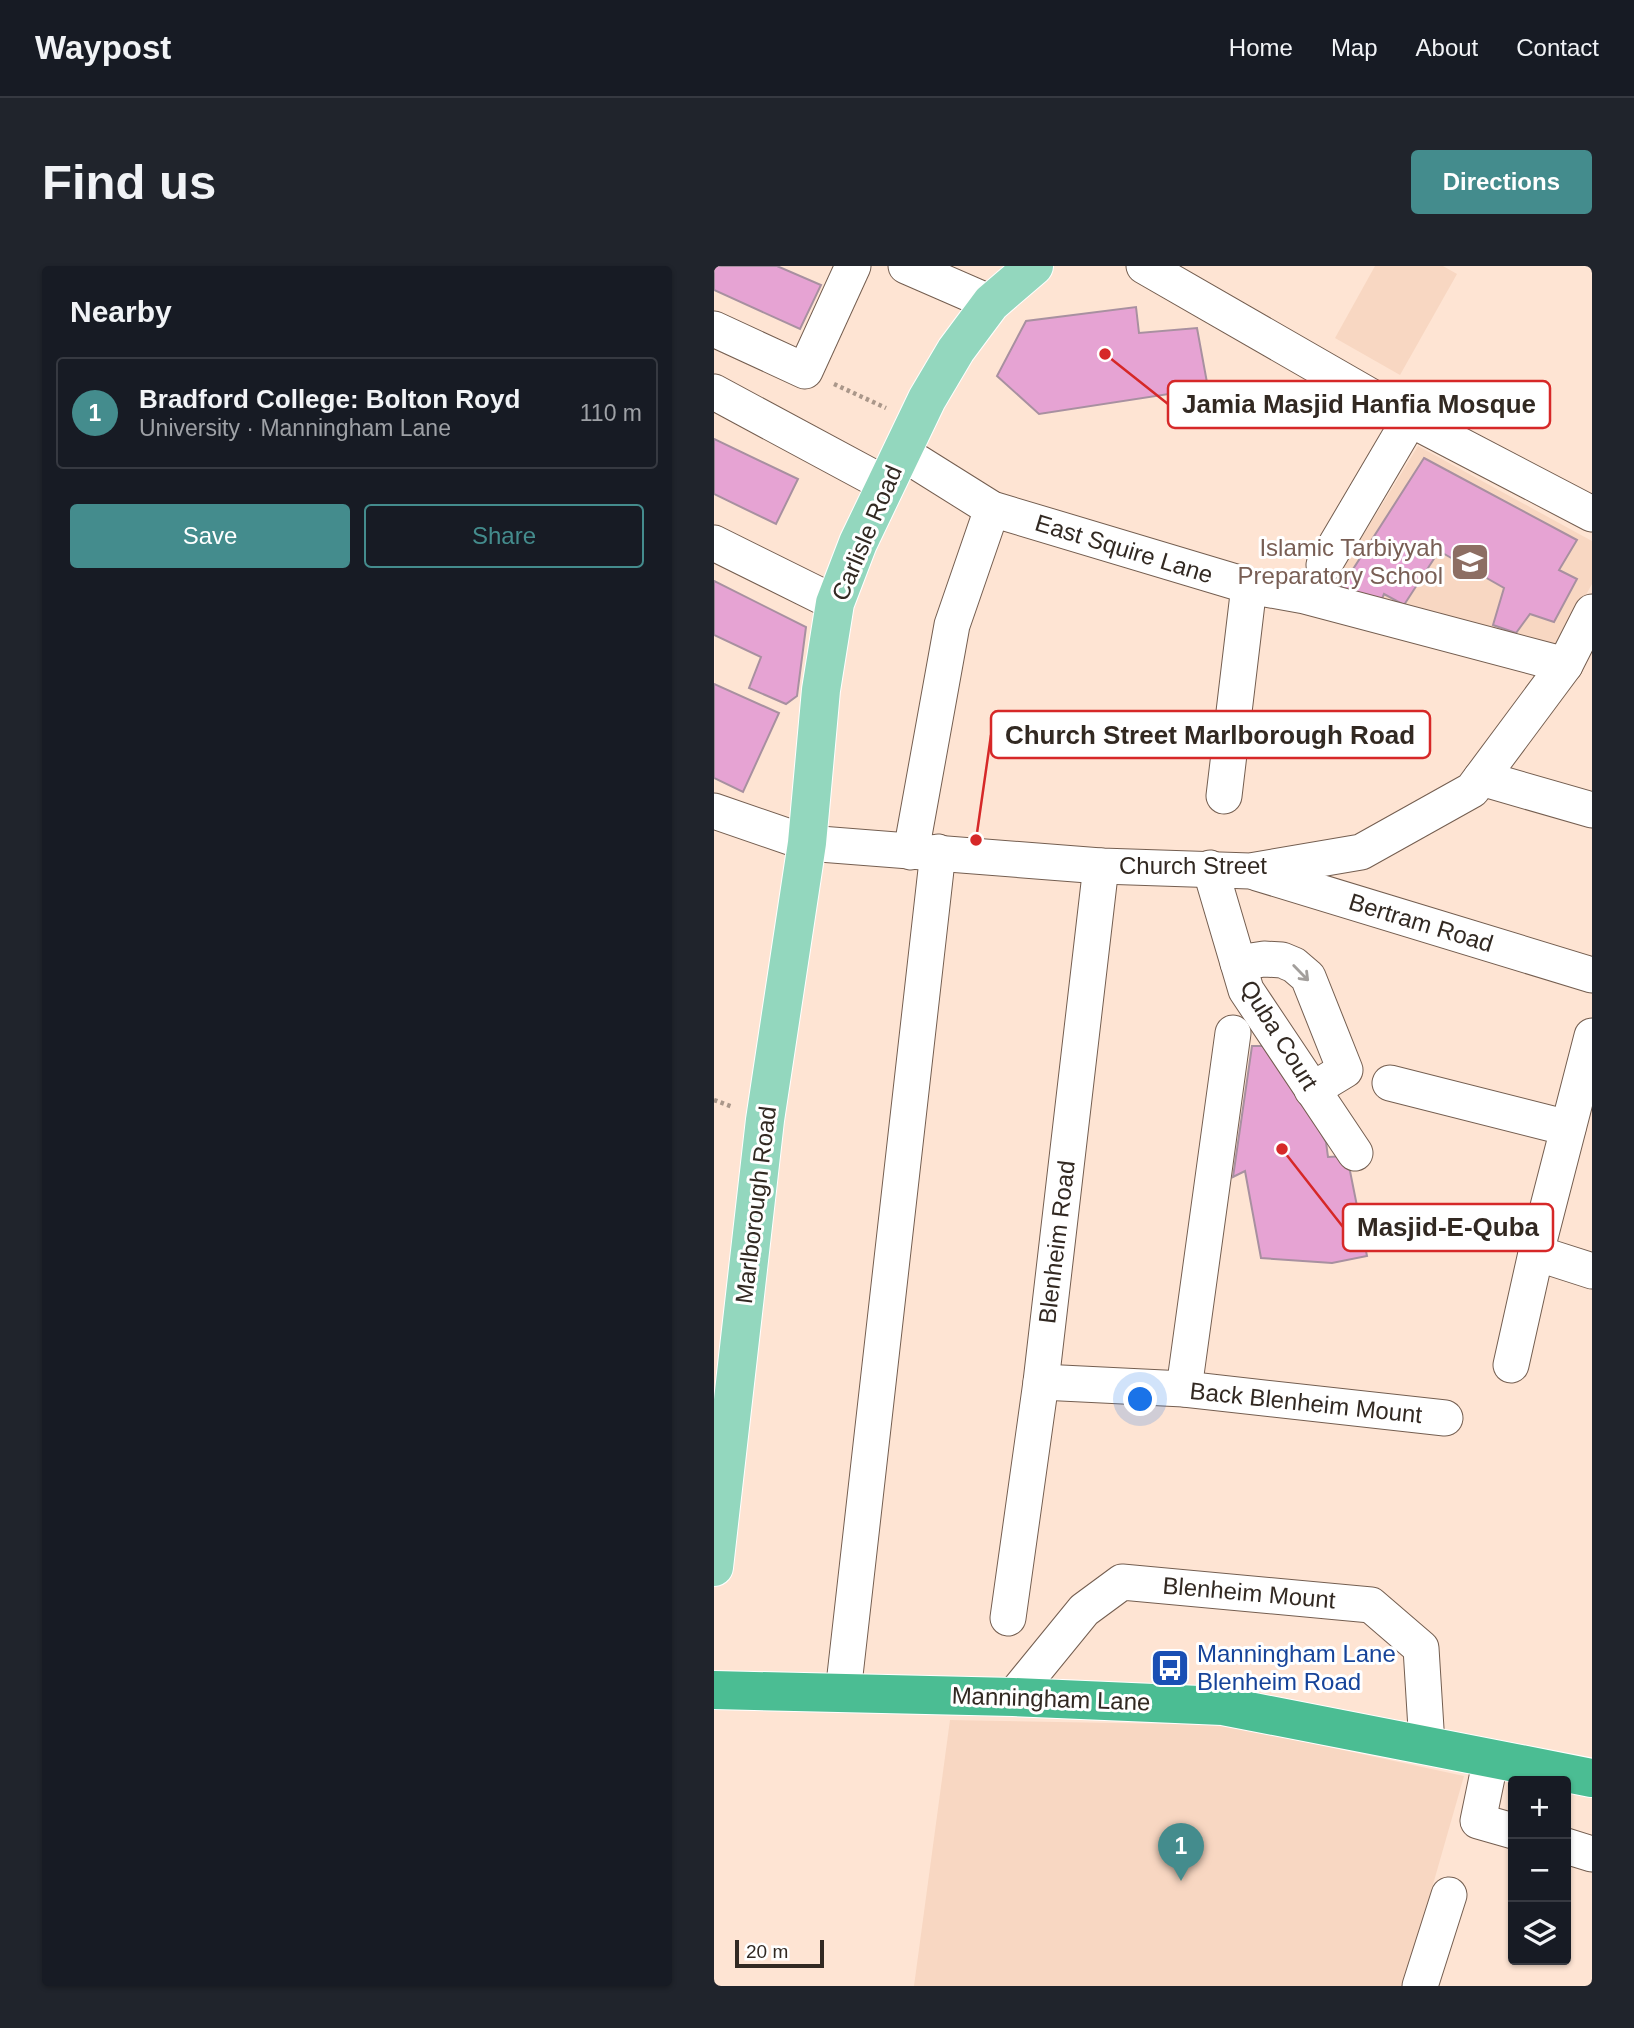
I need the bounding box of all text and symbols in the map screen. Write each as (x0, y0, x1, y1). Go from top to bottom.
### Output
text: Waypost (35, 29, 171, 66)
text: Home (1229, 34, 1293, 61)
text: Map (1331, 34, 1378, 61)
text: About (1416, 34, 1478, 61)
text: Contact (1516, 34, 1599, 61)
button: Directions (1411, 150, 1592, 214)
text: Find us (42, 155, 216, 209)
text: Nearby (70, 295, 172, 328)
callout: Jamia Masjid Hanfia Mosque (1168, 381, 1550, 428)
text: Bradford College: Bolton Royd (139, 384, 520, 414)
text: Jamia Masjid Hanfia Mosque (1182, 389, 1536, 419)
text: 1 (89, 400, 101, 426)
text: 110 m (580, 400, 642, 426)
text: University · Manningham Lane (139, 415, 451, 441)
street label: Carlisle Road (826, 461, 907, 604)
button: Save (70, 504, 350, 568)
button: Share (364, 504, 644, 568)
street label: East Squire Lane (1032, 509, 1216, 588)
place label: Islamic Tarbiyyah Preparatory School (1238, 534, 1443, 589)
school or university icon: Islamic Tarbiyyah Preparatory School (1449, 541, 1491, 583)
callout: Church Street Marlborough Road (991, 711, 1430, 758)
text: Church Street Marlborough Road (1005, 720, 1415, 750)
street label: Church Street (1119, 852, 1267, 879)
street label: Bertram Road (1346, 888, 1497, 957)
one-way arrow (1293, 964, 1309, 982)
street label: Quba Court (1235, 975, 1324, 1095)
street label: Marlborough Road (730, 1105, 781, 1305)
street label: Blenheim Road (1033, 1159, 1080, 1325)
callout: Masjid-E-Quba (1343, 1204, 1553, 1251)
text: Masjid-E-Quba (1357, 1212, 1540, 1242)
street label: Back Blenheim Mount (1189, 1377, 1424, 1428)
your location (1123, 1382, 1157, 1416)
street label: Blenheim Mount (1161, 1571, 1337, 1614)
place label: Manningham Lane Blenheim Road (1197, 1640, 1396, 1695)
bus stop icon: Manningham Lane Blenheim Road (1149, 1647, 1191, 1689)
street label: Manningham Lane (951, 1682, 1151, 1715)
map controls (1508, 1776, 1571, 1965)
button: + (1508, 1776, 1571, 1839)
pin: 1 (1158, 1823, 1204, 1881)
button: − (1508, 1839, 1571, 1902)
button: layers (1508, 1902, 1571, 1965)
scale bar (735, 1937, 824, 1969)
text: 20 m (746, 1941, 788, 1962)

